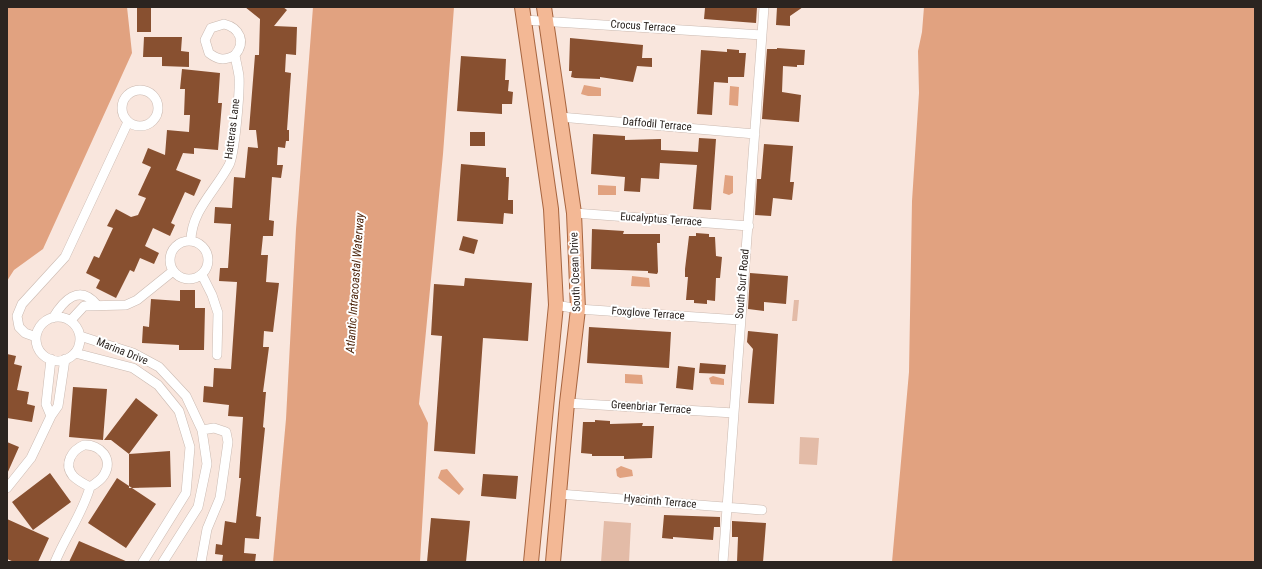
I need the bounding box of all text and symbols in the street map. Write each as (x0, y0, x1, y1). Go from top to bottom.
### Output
street label: Crocus Terrace (610, 18, 676, 36)
street label: Hatteras Lane (223, 98, 243, 160)
street label: Daffodil Terrace (622, 115, 692, 135)
street label: Eucalyptus Terrace (620, 211, 702, 229)
water label: Atlantic Intracoastal Waterway (344, 213, 368, 353)
street label: South Ocean Drive (568, 232, 584, 312)
street label: South Surf Road (733, 248, 753, 320)
street label: Foxglove Terrace (611, 305, 685, 323)
street label: Marina Drive (94, 336, 150, 368)
street label: Greenbriar Terrace (611, 399, 691, 417)
street label: Hyacinth Terrace (623, 492, 697, 512)

